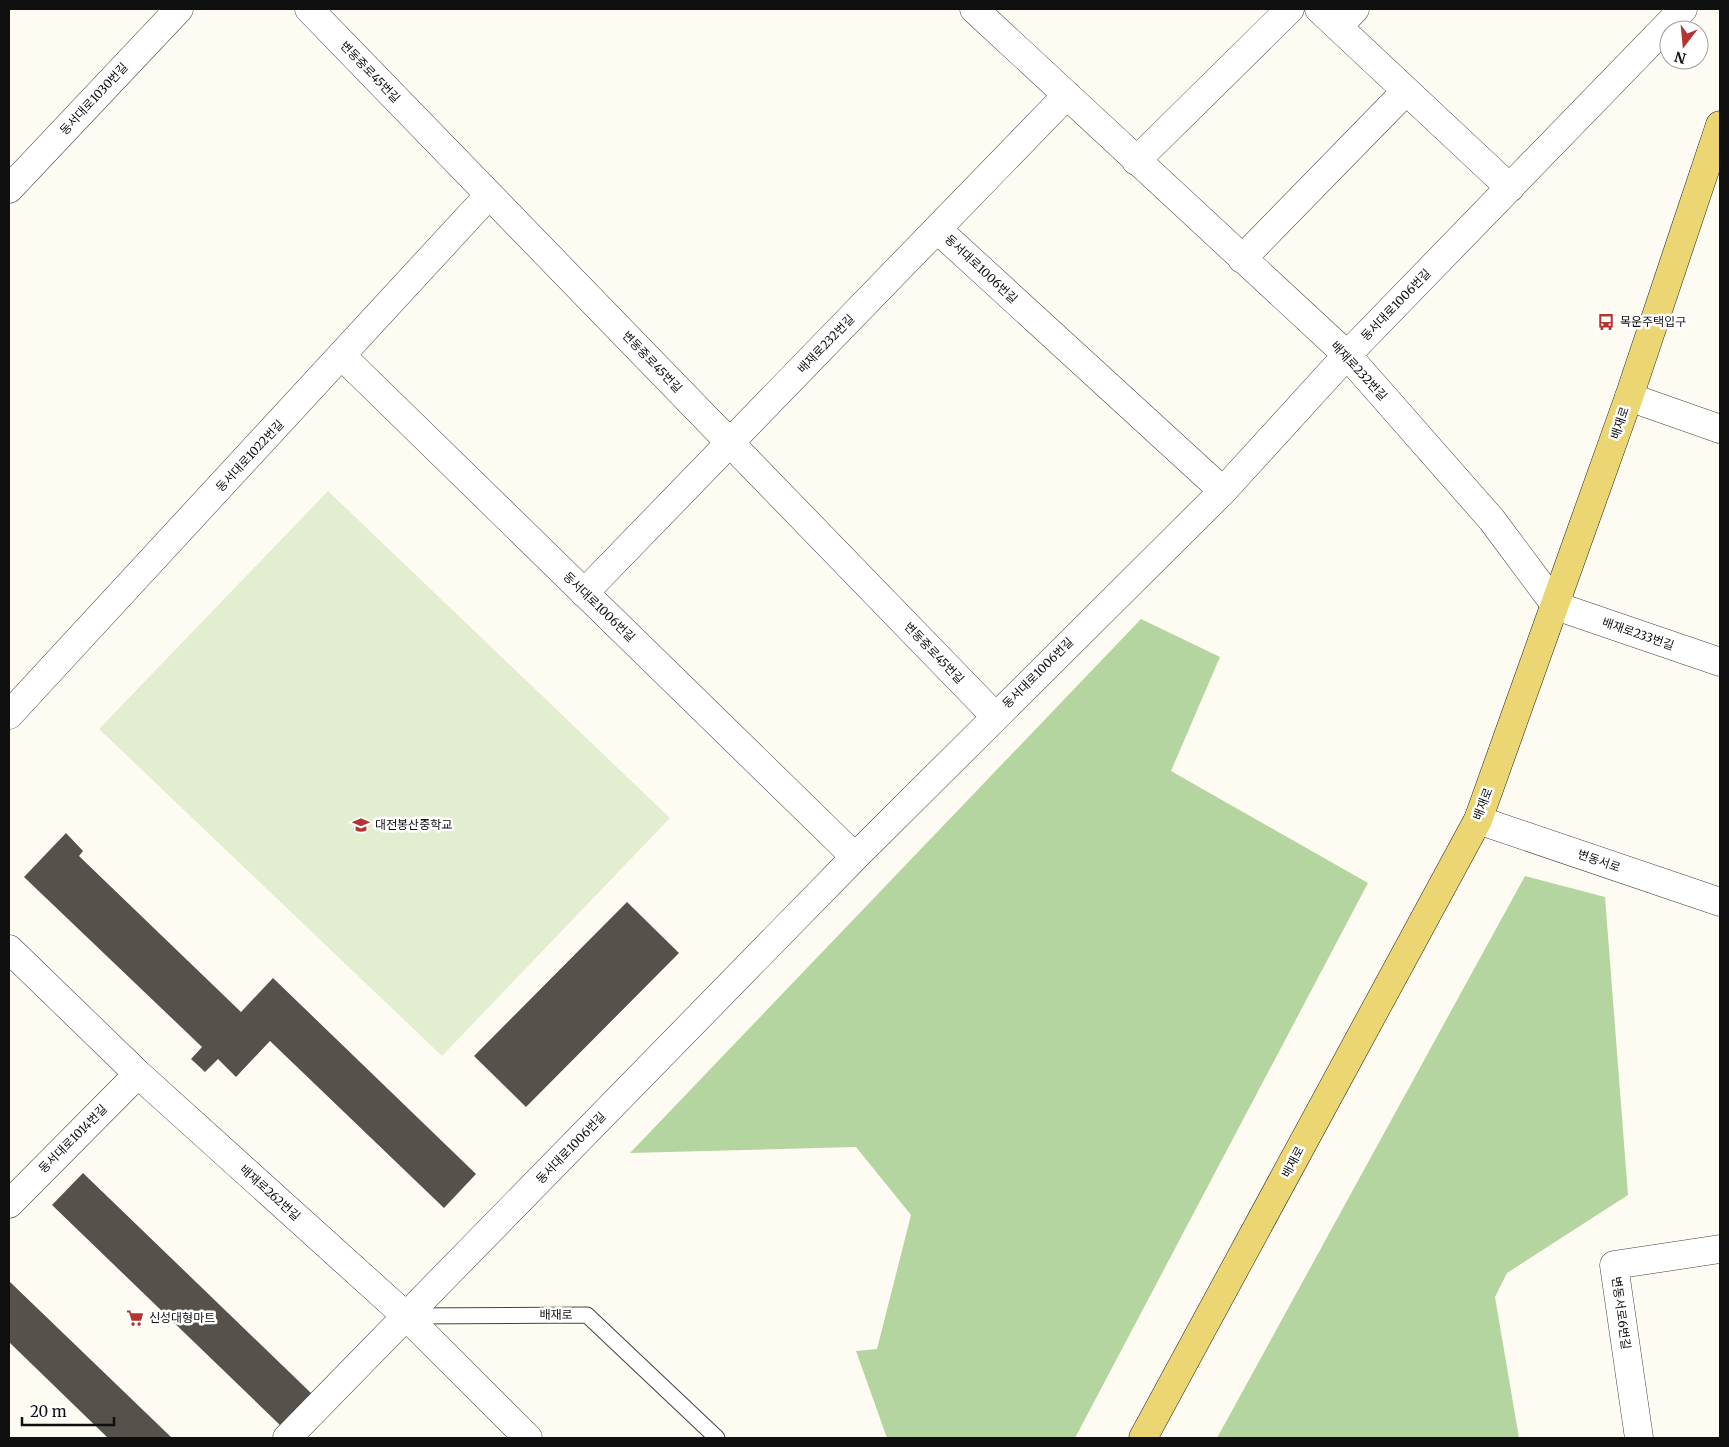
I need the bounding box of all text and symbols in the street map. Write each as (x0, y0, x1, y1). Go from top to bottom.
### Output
north arrow (1659, 20, 1709, 70)
street label: 변동중로45번길 (337, 38, 403, 106)
text: N (1673, 47, 1688, 68)
street label: 동서대로1030번길 (57, 60, 131, 138)
street label: 동서대로1006번길 (942, 231, 1021, 306)
street label: 동서대로1006번길 (1358, 266, 1434, 344)
street label: 배재로232번길 (794, 311, 857, 376)
bus stop icon: 목운주택입구 (1596, 312, 1616, 332)
place label: 목운주택입구 (1620, 314, 1686, 329)
street label: 변동중로45번길 (619, 328, 685, 396)
street label: 배재로232번길 (1328, 338, 1391, 403)
street label: 배재로 (1607, 405, 1632, 441)
street label: 동서대로1022번길 (213, 417, 287, 495)
street label: 동서대로1006번길 (560, 569, 638, 645)
street label: 배재로233번길 (1600, 614, 1676, 653)
street label: 변동중로45번길 (901, 619, 967, 687)
street label: 동서대로1006번길 (999, 634, 1076, 711)
street label: 배재로 (1470, 786, 1495, 822)
school or university icon: 대전봉산중학교 (351, 815, 371, 835)
place label: 대전봉산중학교 (375, 817, 452, 832)
street label: 변동서로 (1576, 846, 1622, 875)
street label: 동서대로1014번길 (35, 1101, 110, 1176)
street label: 동서대로1006번길 (533, 1109, 609, 1187)
street label: 배재로 (1278, 1144, 1307, 1180)
street label: 배재로262번길 (237, 1162, 304, 1224)
street label: 변동서로6번길 (1609, 1275, 1634, 1350)
street label: 배재로 (539, 1307, 573, 1322)
supermarket icon: 신성대형마트 (125, 1308, 145, 1328)
place label: 신성대형마트 (149, 1310, 215, 1325)
scale bar (22, 1394, 115, 1426)
text: 20 m (30, 1402, 67, 1421)

